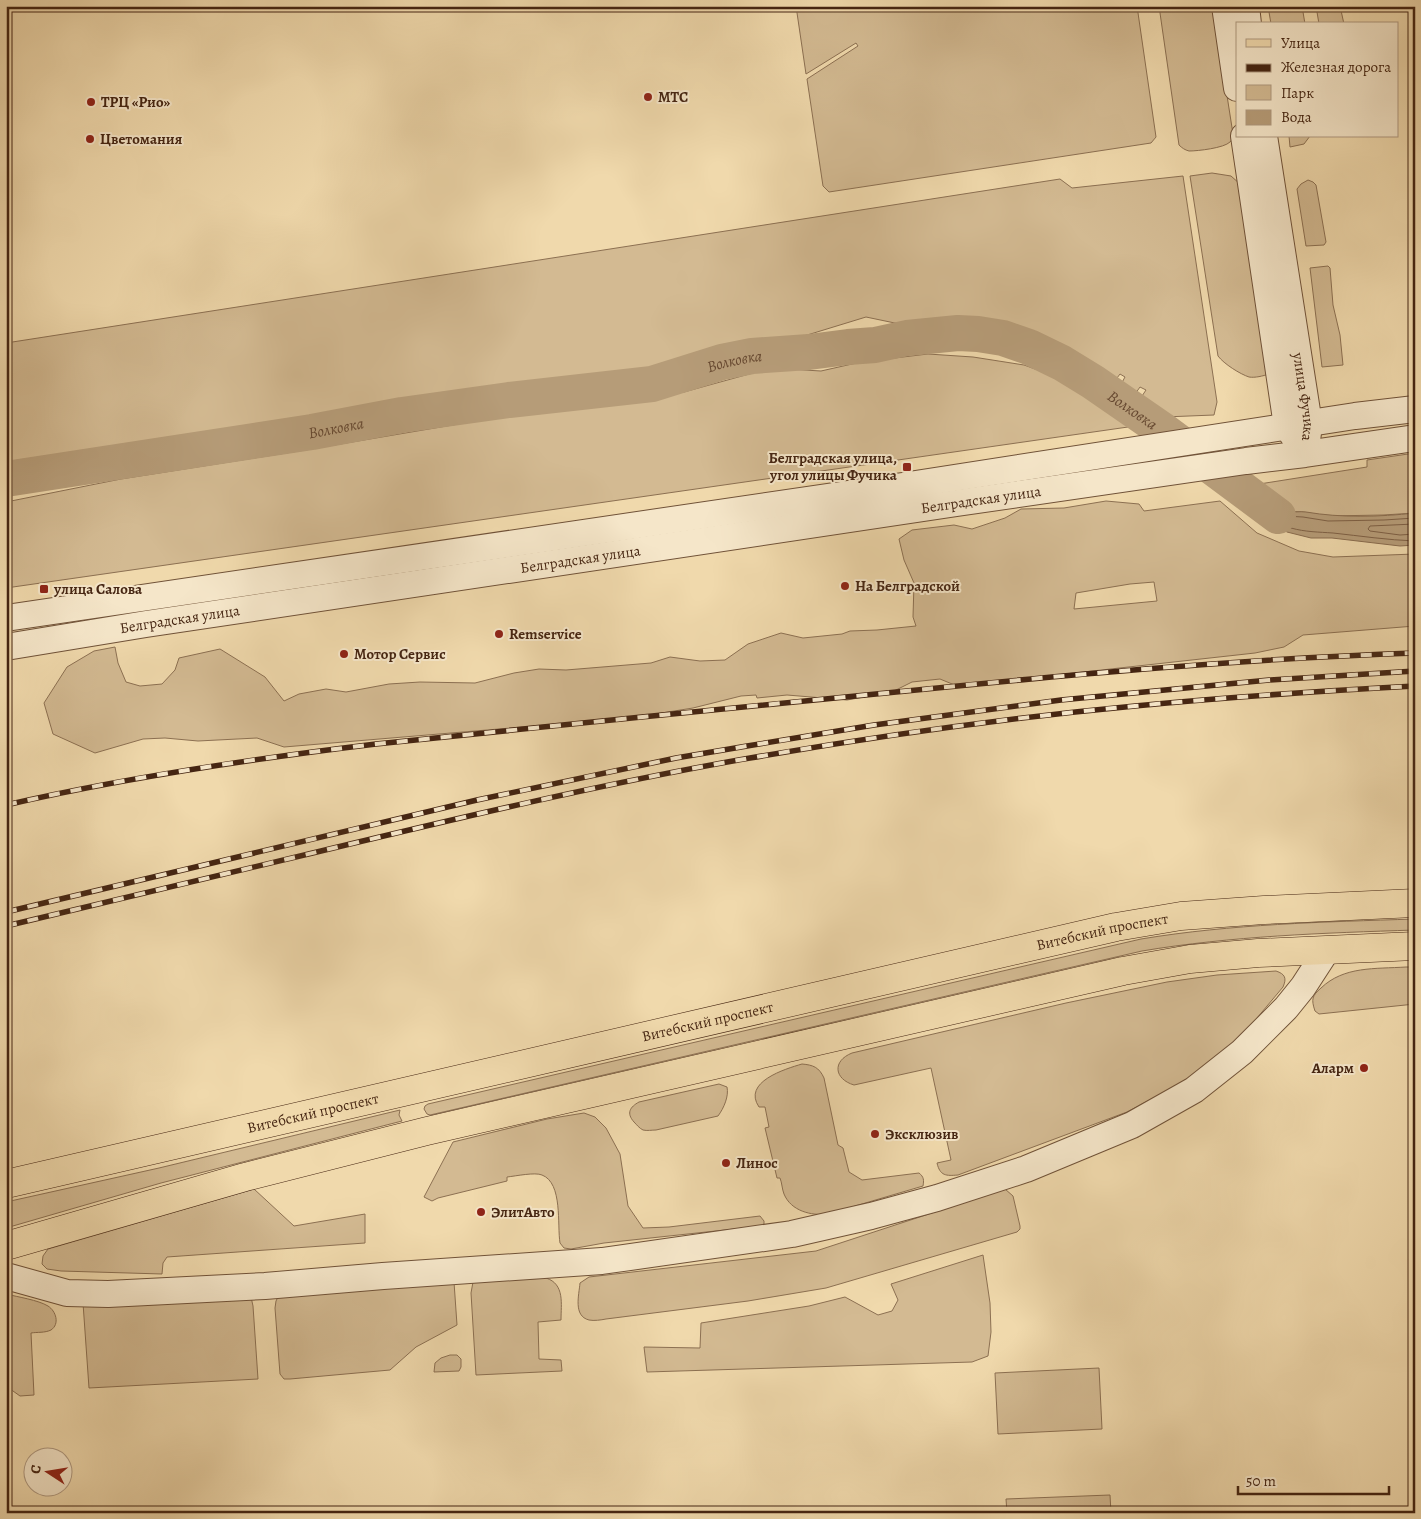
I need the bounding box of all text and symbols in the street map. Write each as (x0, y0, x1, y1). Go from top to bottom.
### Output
legend (1236, 22, 1398, 138)
text: Улица (1281, 33, 1320, 53)
text: Железная дорога (1281, 57, 1391, 77)
text: Парк (1281, 83, 1314, 103)
place label: МТС (658, 87, 688, 107)
marker: МТС (642, 91, 654, 103)
place label: ТРЦ «Рио» (101, 92, 171, 112)
marker: ТРЦ «Рио» (85, 96, 97, 108)
text: Вода (1281, 107, 1312, 127)
place label: Цветомания (100, 129, 183, 149)
marker: Цветомания (84, 133, 96, 145)
water label: Волковка (704, 345, 763, 378)
street label: улица Фучика (1288, 350, 1319, 442)
water label: Волковка (1103, 385, 1162, 435)
water label: Волковка (307, 412, 366, 444)
place label: Белградская улица, угол улицы Фучика (768, 448, 898, 485)
marker: Белградская улица, угол улицы Фучика (901, 461, 913, 473)
street label: Белградская улица (919, 481, 1042, 518)
street label: Белградская улица (519, 540, 642, 578)
place label: На Белградской (855, 576, 960, 596)
place label: улица Салова (53, 579, 143, 599)
marker: На Белградской (839, 580, 851, 592)
marker: улица Салова (38, 583, 50, 595)
street label: Белградская улица (118, 600, 241, 638)
place label: Remservice (509, 624, 582, 644)
marker: Remservice (493, 628, 505, 640)
place label: Мотор Сервис (354, 644, 446, 664)
marker: Мотор Сервис (338, 648, 350, 660)
street label: Витебский проспект (1034, 908, 1170, 955)
street label: Витебский проспект (640, 997, 775, 1046)
place label: Аларм (1311, 1058, 1354, 1078)
marker: Аларм (1358, 1062, 1370, 1074)
street label: Витебский проспект (245, 1088, 381, 1138)
place label: Эксклюзив (885, 1124, 958, 1144)
marker: Эксклюзив (869, 1128, 881, 1140)
place label: Линос (736, 1153, 778, 1173)
marker: Линос (720, 1157, 732, 1169)
place label: ЭлитАвто (491, 1202, 555, 1222)
marker: ЭлитАвто (475, 1206, 487, 1218)
north arrow (22, 1446, 72, 1496)
text: С (26, 1463, 46, 1476)
scale bar (1238, 1464, 1390, 1496)
text: 50 m (1246, 1471, 1276, 1491)

